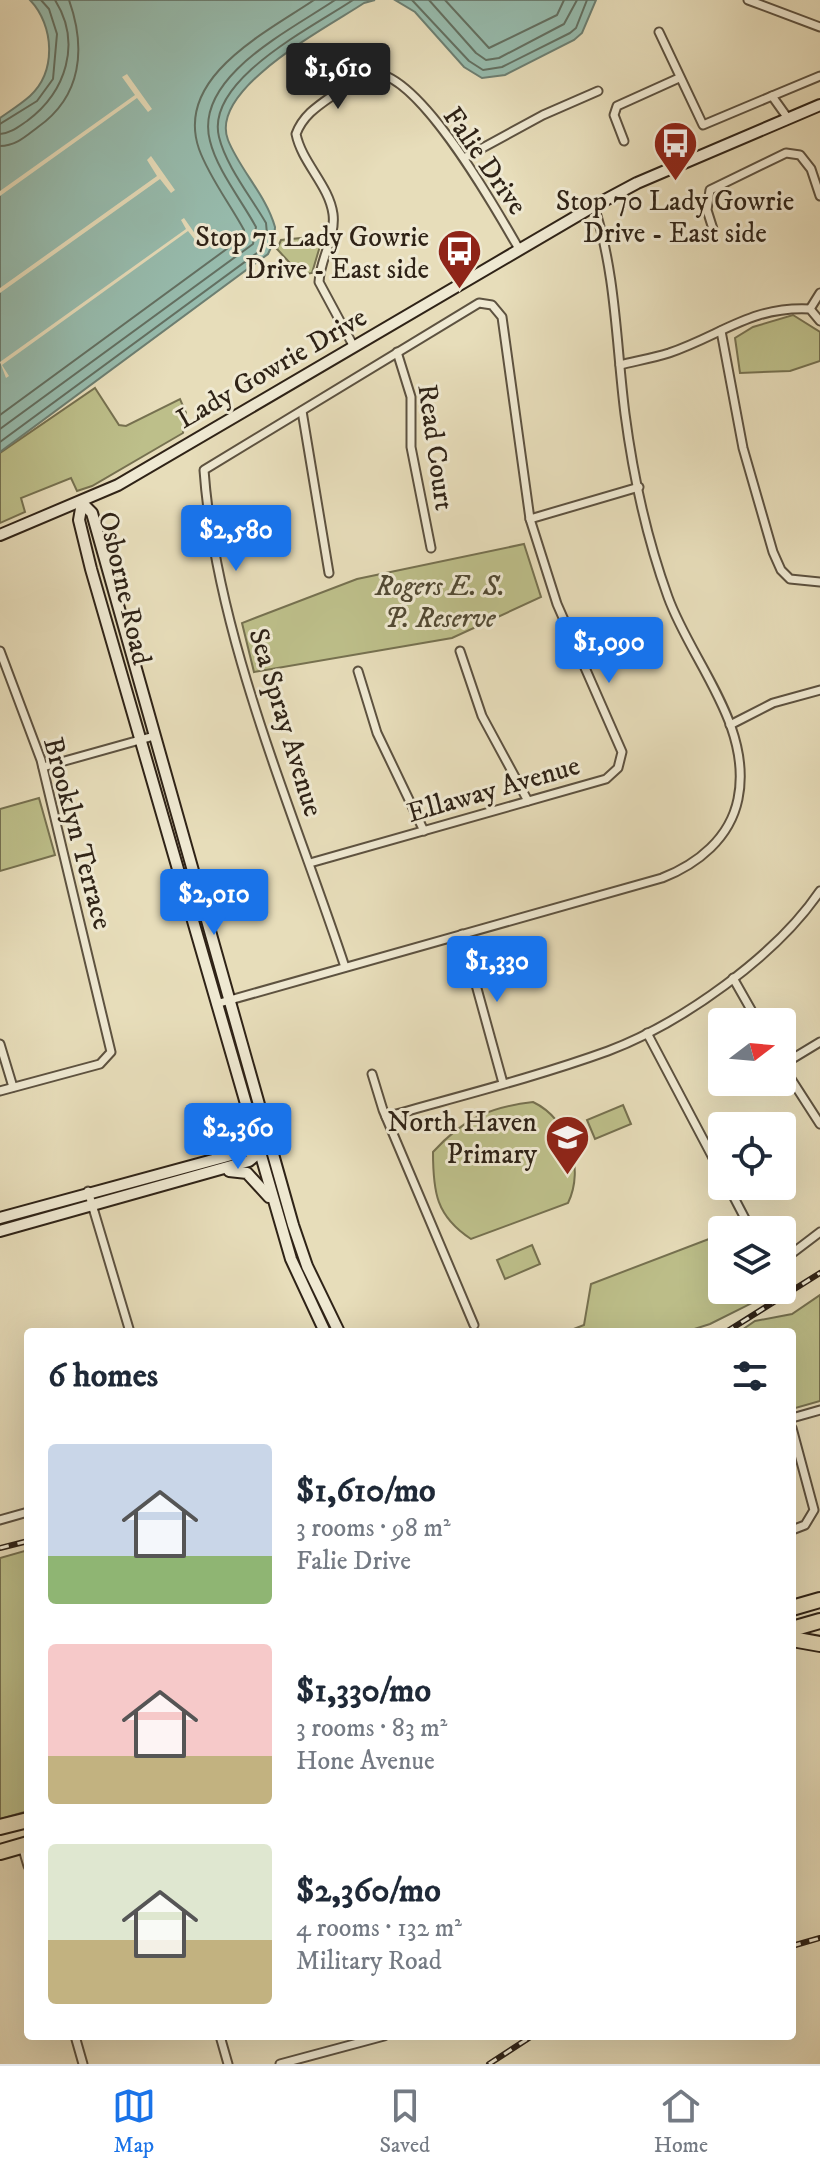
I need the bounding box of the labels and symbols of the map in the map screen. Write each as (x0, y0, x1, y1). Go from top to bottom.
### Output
pin: $1,610 (273, 43, 403, 111)
street label: Falie Drive (435, 100, 535, 222)
bus stop icon: Stop 70 Lady Gowrie Drive - East side (651, 119, 699, 182)
place label: Stop 70 Lady Gowrie Drive - East side (556, 184, 794, 251)
place label: Stop 71 Lady Gowrie Drive - East side (195, 220, 429, 287)
bus stop icon: Stop 71 Lady Gowrie Drive - East side (436, 228, 484, 291)
street label: Lady Gowrie Drive (170, 300, 373, 437)
street label: Read Court (409, 382, 462, 513)
pin: $2,580 (171, 505, 301, 573)
street label: Osborne Road (90, 508, 159, 668)
park label: Rogers E. S. P. Reserve (374, 569, 505, 636)
pin: $1,090 (544, 617, 674, 685)
street label: Sea Spray Avenue (240, 624, 331, 821)
street label: Brooklyn Terrace (35, 734, 120, 933)
street label: Ellaway Avenue (403, 748, 584, 831)
pin: $2,010 (149, 869, 279, 937)
pin: $1,330 (432, 936, 562, 1004)
north arrow (708, 1008, 796, 1096)
pin: $2,360 (173, 1103, 303, 1171)
place label: North Haven Primary (387, 1105, 538, 1172)
school or university icon: North Haven Primary (544, 1113, 592, 1176)

